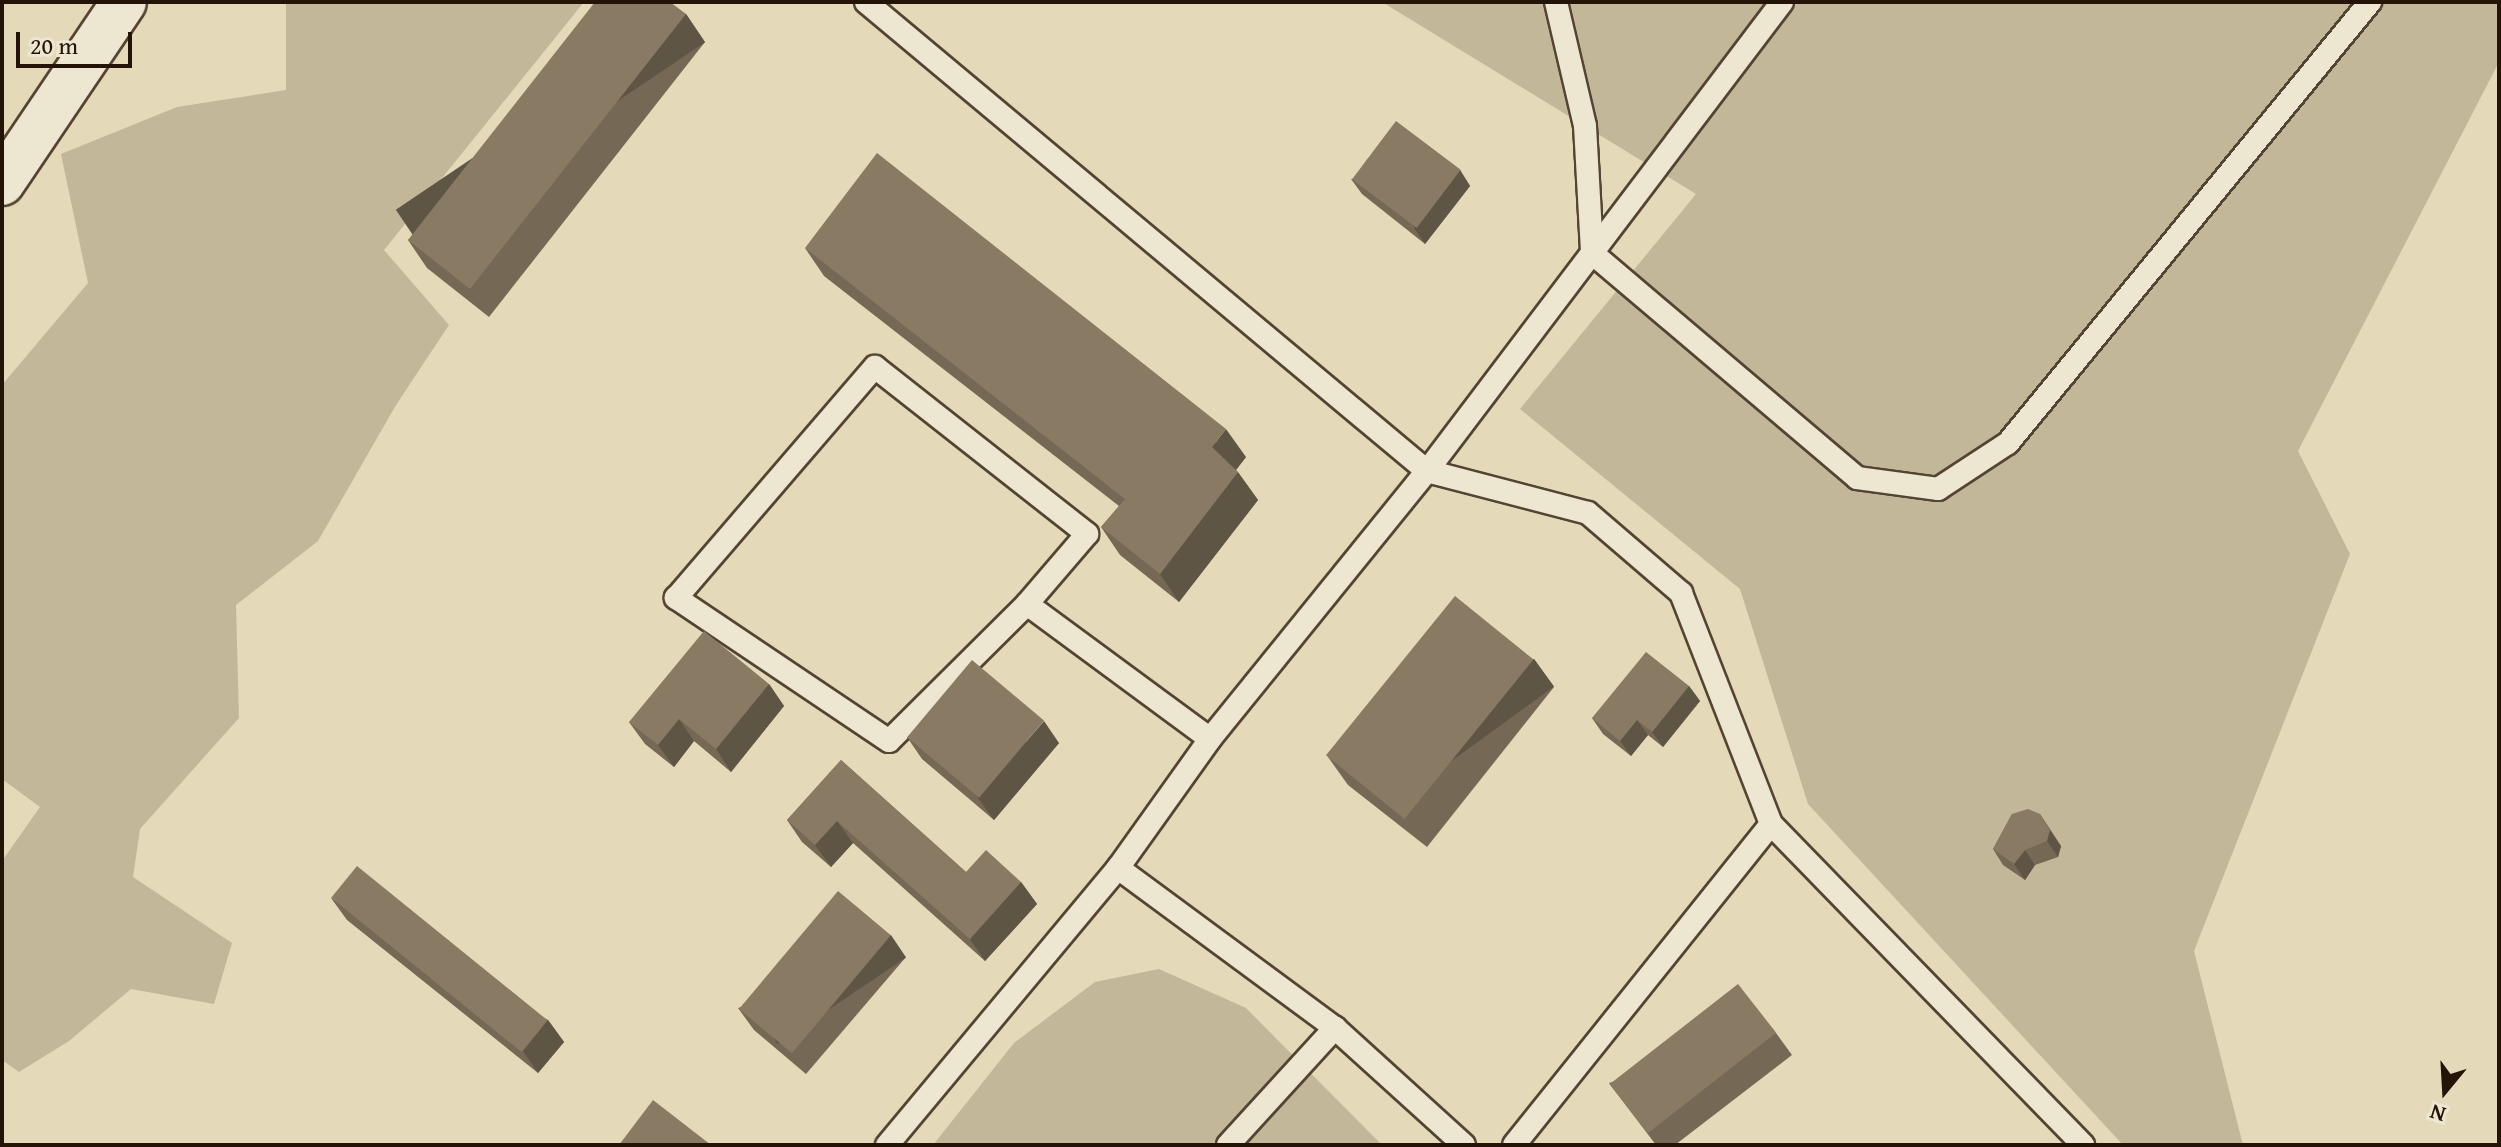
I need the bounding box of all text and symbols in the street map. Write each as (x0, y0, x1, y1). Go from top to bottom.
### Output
scale bar (20, 16, 136, 66)
text: 20 m (30, 28, 78, 63)
north arrow (2405, 1051, 2485, 1131)
text: N (2426, 1096, 2450, 1131)

